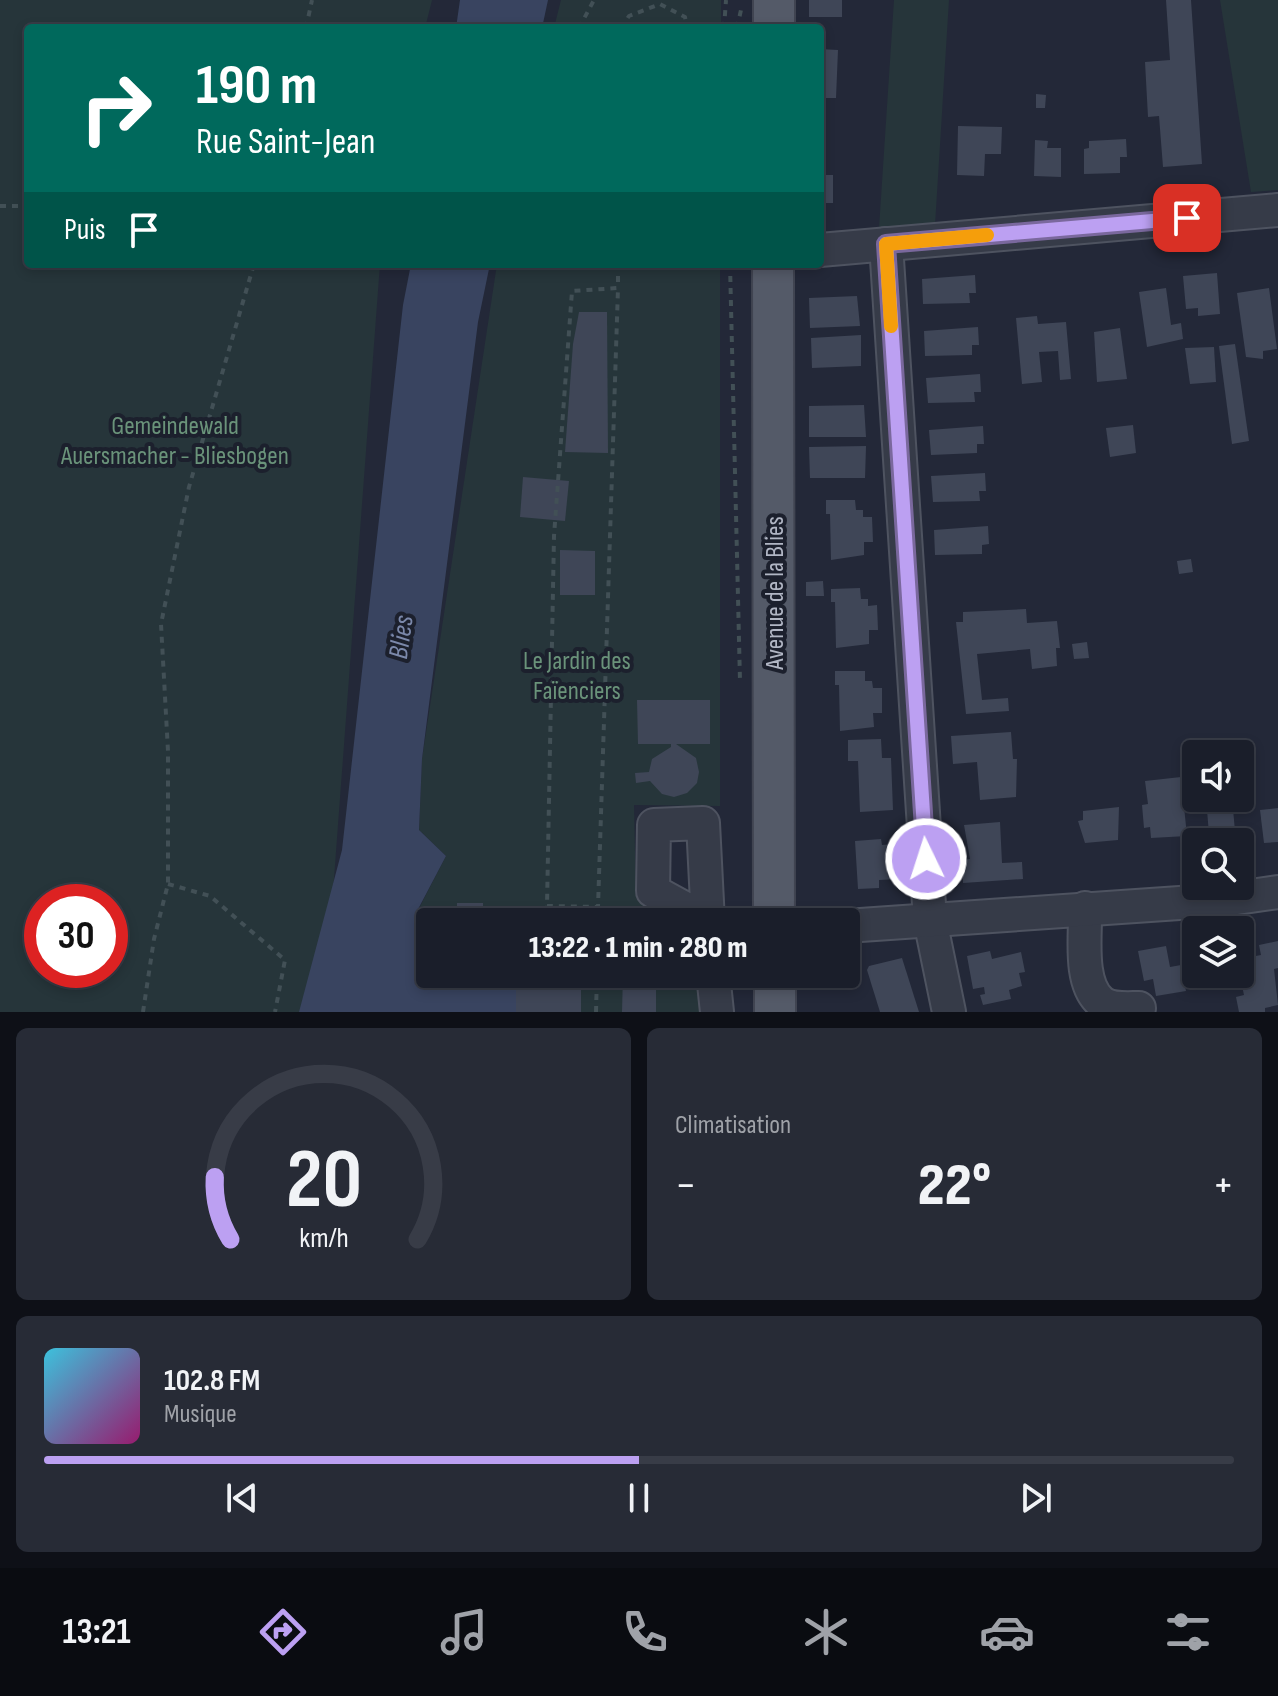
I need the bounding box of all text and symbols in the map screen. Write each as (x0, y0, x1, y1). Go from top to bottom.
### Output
text: 190 m (196, 53, 317, 120)
icon: right (64, 56, 168, 160)
text: Rue Saint-Jean (196, 121, 375, 164)
pin (1153, 184, 1221, 252)
icon: arrive (1165, 196, 1209, 240)
icon: arrive (122, 208, 166, 252)
text: Puis (64, 212, 106, 248)
park label: Gemeindewald Auersmacher - Bliesbogen (60, 411, 289, 472)
street label: Avenue de la Blies (760, 516, 791, 671)
water label: Blies (382, 613, 421, 661)
park label: Le Jardin des Faïenciers (523, 646, 631, 707)
map controls (1182, 740, 1254, 988)
button: sound (1182, 740, 1254, 812)
position arrow (884, 817, 968, 901)
button: search (1182, 828, 1254, 900)
speed limit sign: 30 (24, 884, 128, 988)
button: layers (1182, 916, 1254, 988)
text: 13:22 · 1 min · 280 m (529, 930, 747, 966)
text: Climatisation (675, 1110, 791, 1141)
text: 20 (285, 1131, 362, 1231)
text: 22° (918, 1150, 991, 1222)
text: − (675, 1159, 697, 1212)
text: + (1212, 1159, 1234, 1212)
text: km/h (299, 1221, 348, 1256)
text: 102.8 FM (164, 1363, 260, 1399)
text: Musique (164, 1399, 237, 1430)
icon: previous (220, 1476, 264, 1520)
icon: pause (617, 1476, 661, 1520)
icon: next (1014, 1476, 1058, 1520)
icon: directions (255, 1604, 311, 1660)
icon: music (436, 1604, 492, 1660)
icon: phone (617, 1604, 673, 1660)
icon: climate (798, 1604, 854, 1660)
icon: car (979, 1604, 1035, 1660)
icon: filters (1160, 1604, 1216, 1660)
text: 13:21 (62, 1611, 131, 1654)

